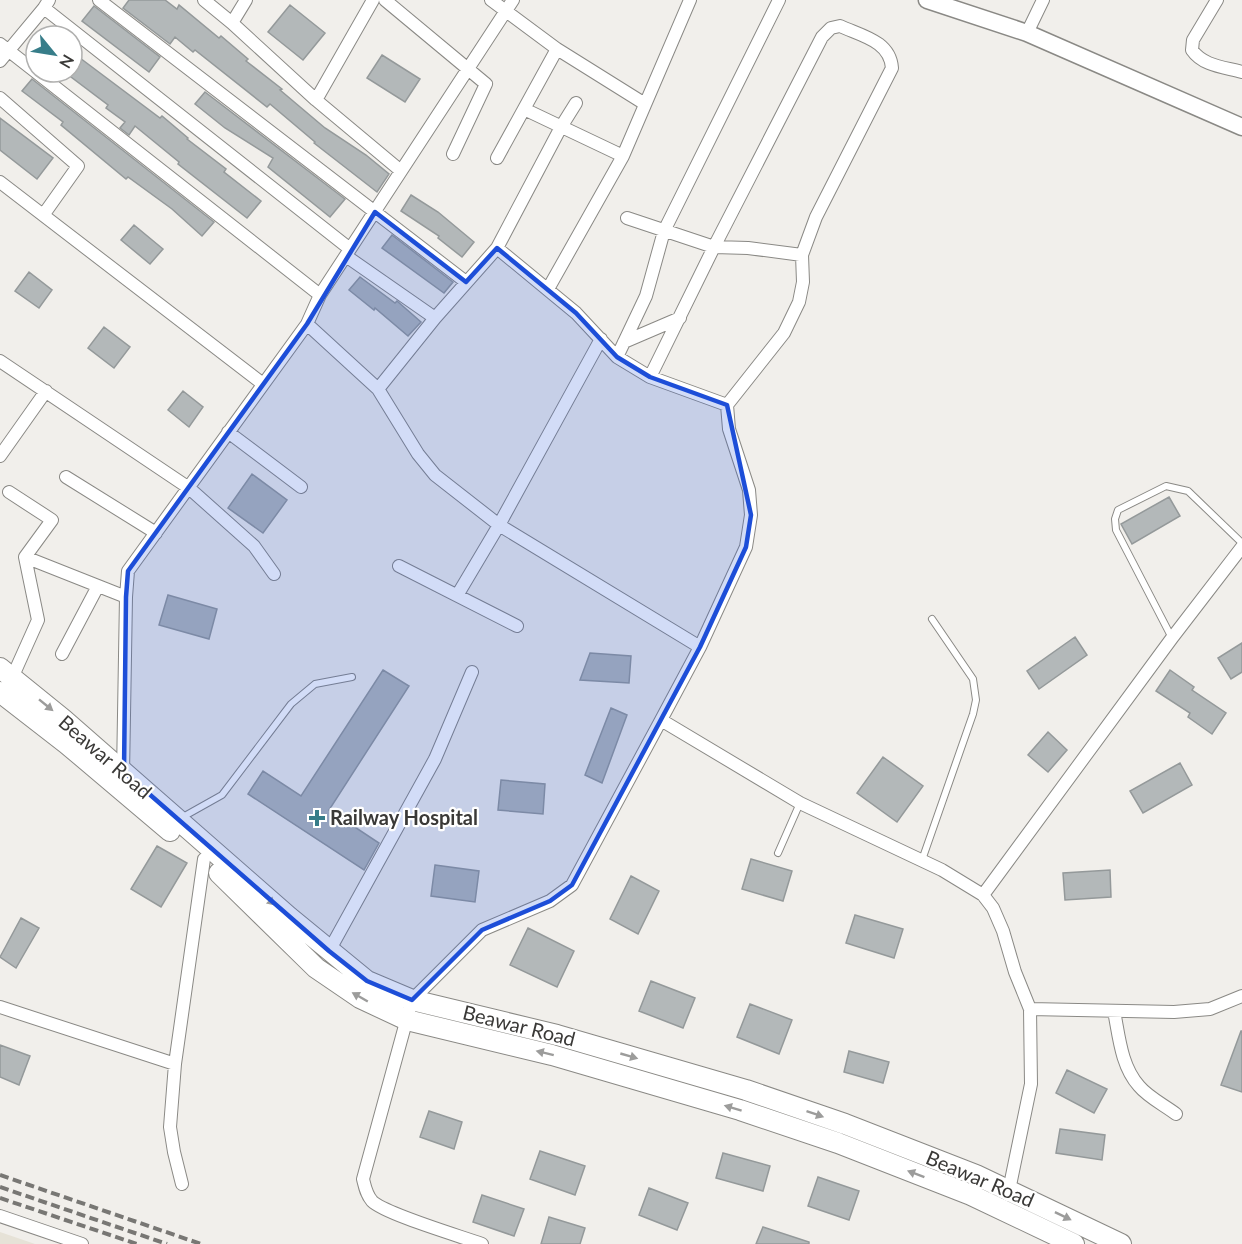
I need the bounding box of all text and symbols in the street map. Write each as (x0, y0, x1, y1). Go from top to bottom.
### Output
north arrow (24, 24, 84, 84)
text: N (56, 52, 79, 72)
one-way arrow (38, 698, 54, 711)
street label: Beawar Road (54, 709, 157, 803)
place label: Railway Hospital (330, 805, 478, 829)
marker: Railway Hospital (308, 809, 326, 827)
one-way arrow (260, 892, 275, 905)
one-way arrow (352, 991, 368, 1002)
street label: Beawar Road (461, 999, 578, 1051)
one-way arrow (536, 1048, 555, 1058)
one-way arrow (620, 1052, 638, 1061)
one-way arrow (724, 1103, 742, 1112)
one-way arrow (806, 1109, 824, 1119)
street label: Beawar Road (923, 1145, 1038, 1212)
one-way arrow (907, 1169, 925, 1178)
one-way arrow (1054, 1211, 1071, 1221)

